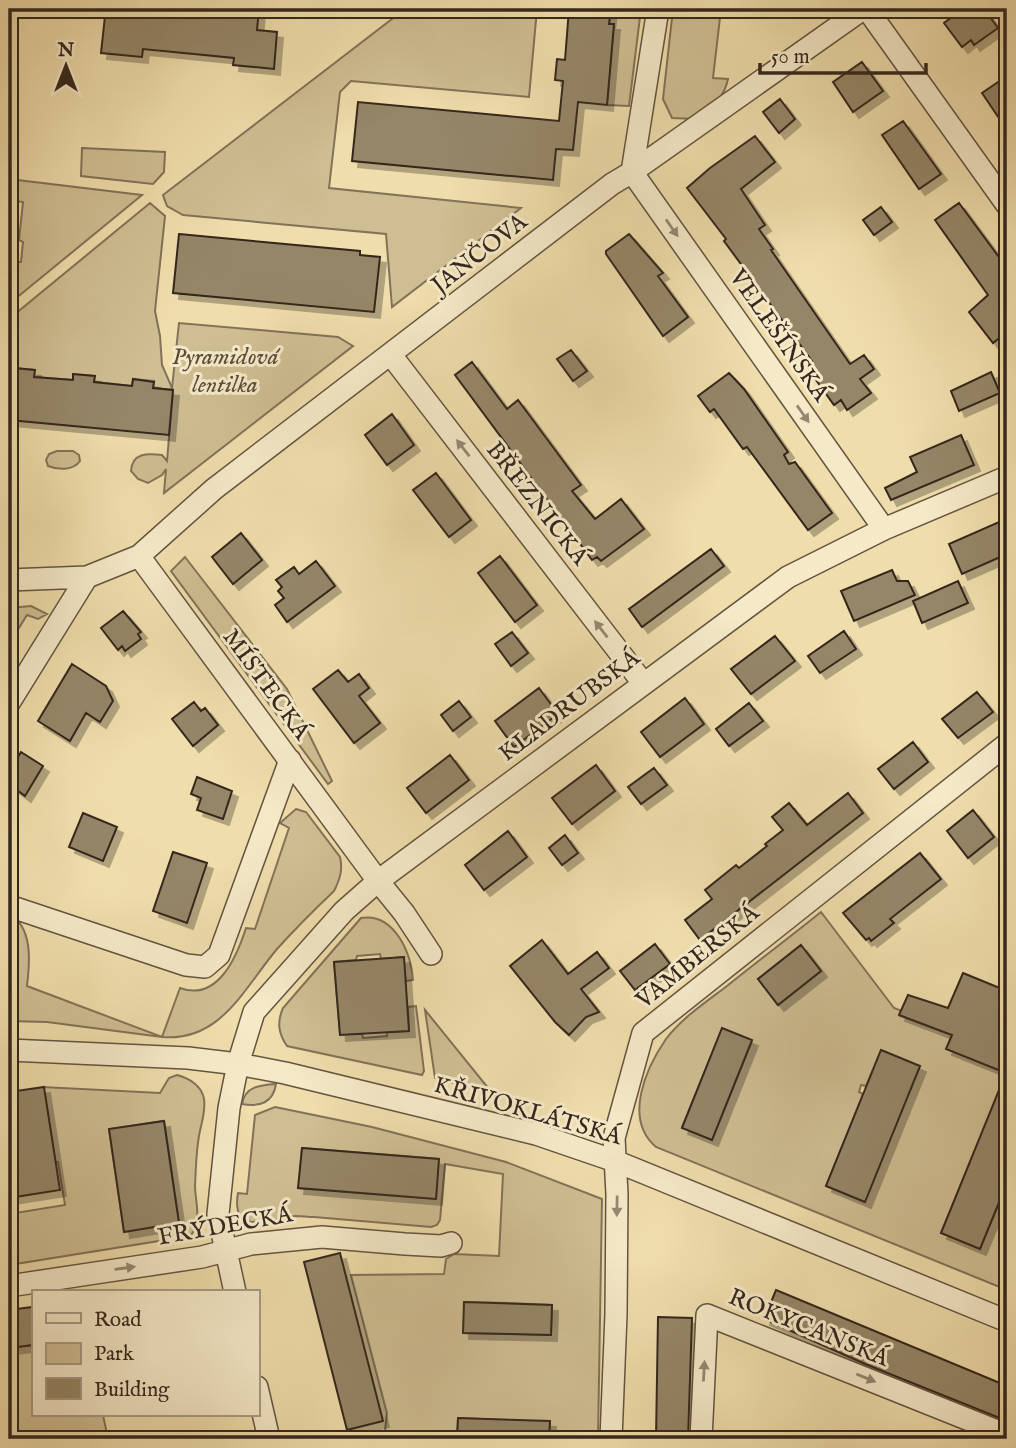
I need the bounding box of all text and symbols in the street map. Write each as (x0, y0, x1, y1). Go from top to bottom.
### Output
north arrow (32, 32, 102, 102)
scale bar (760, 32, 927, 76)
text: N (57, 39, 75, 63)
text: 50 m (771, 44, 810, 71)
street label: JANČOVA (423, 207, 535, 303)
one-way arrow (665, 219, 679, 237)
street label: VELEŠÍNSKÁ (721, 263, 836, 409)
park label: Pyramidová lentilka (172, 342, 281, 401)
one-way arrow (796, 405, 810, 423)
street label: BŘEZNICKÁ (479, 436, 595, 573)
one-way arrow (455, 440, 470, 458)
one-way arrow (595, 620, 609, 638)
street label: MÍSTECKÁ (215, 623, 317, 747)
street label: KLADRUBSKÁ (493, 643, 647, 769)
street label: VAMBERSKÁ (629, 897, 767, 1017)
street label: KŘIVOKLÁTSKÁ (430, 1070, 626, 1153)
one-way arrow (611, 1195, 623, 1217)
street label: FRÝDECKÁ (156, 1199, 296, 1254)
one-way arrow (114, 1263, 136, 1274)
street label: ROKYCANSKÁ (724, 1282, 894, 1375)
legend (32, 1290, 259, 1416)
text: Road (94, 1307, 142, 1334)
text: Park (94, 1341, 135, 1368)
one-way arrow (699, 1360, 710, 1382)
one-way arrow (855, 1373, 876, 1384)
text: Building (94, 1377, 170, 1404)

